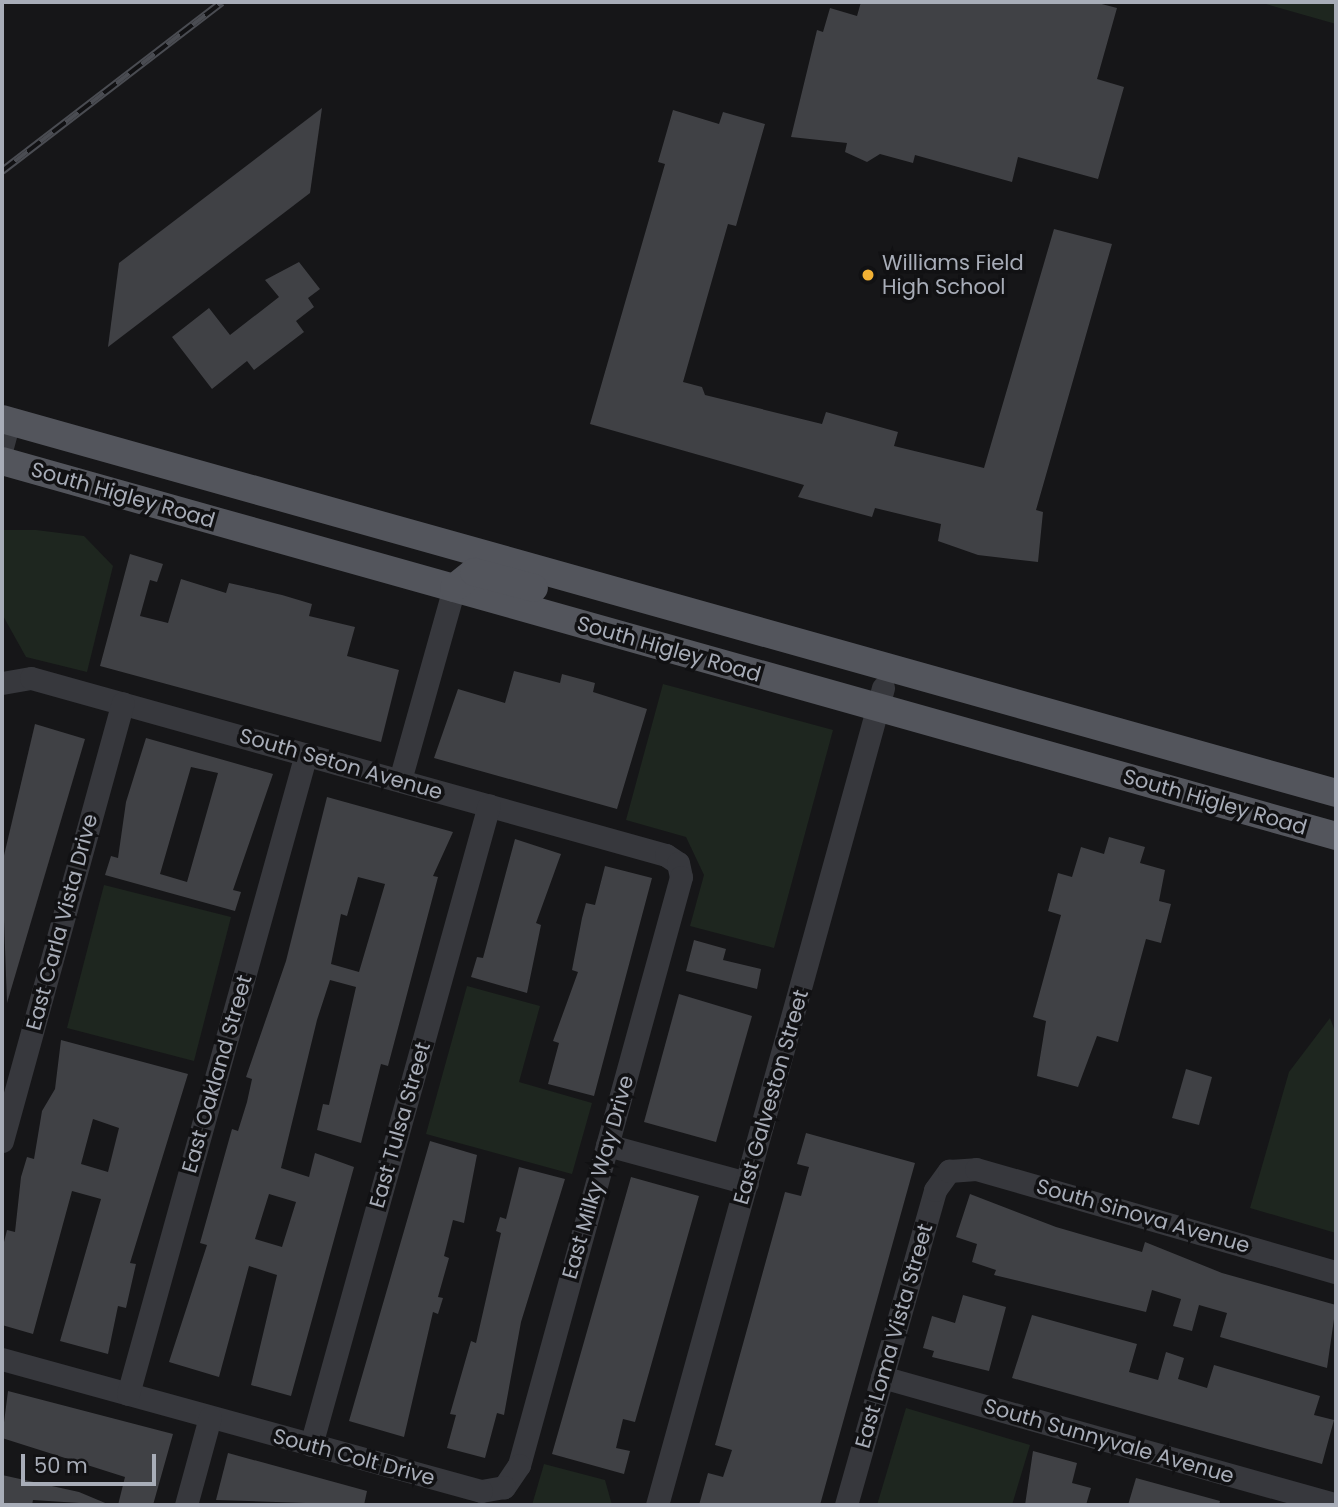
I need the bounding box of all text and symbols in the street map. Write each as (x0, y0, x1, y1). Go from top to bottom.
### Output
place label: Williams Field High School (882, 250, 1024, 300)
marker: Williams Field High School (860, 267, 876, 283)
street label: South Higley Road (28, 457, 218, 533)
street label: South Higley Road (574, 611, 764, 687)
street label: South Seton Avenue (236, 723, 446, 805)
street label: South Higley Road (1120, 764, 1310, 840)
street label: East Carla Vista Drive (21, 811, 103, 1033)
street label: East Oakland Street (177, 972, 257, 1176)
street label: East Galveston Street (728, 987, 814, 1207)
street label: East Tulsa Street (364, 1039, 436, 1211)
street label: East Milky Way Drive (557, 1072, 639, 1282)
street label: South Sinova Avenue (1033, 1173, 1253, 1259)
street label: East Loma Vista Street (850, 1221, 938, 1451)
street label: South Sunnyvale Avenue (981, 1393, 1237, 1489)
street label: South Colt Drive (270, 1423, 438, 1491)
scale bar (24, 1440, 159, 1484)
text: 50 m (34, 1451, 88, 1480)

